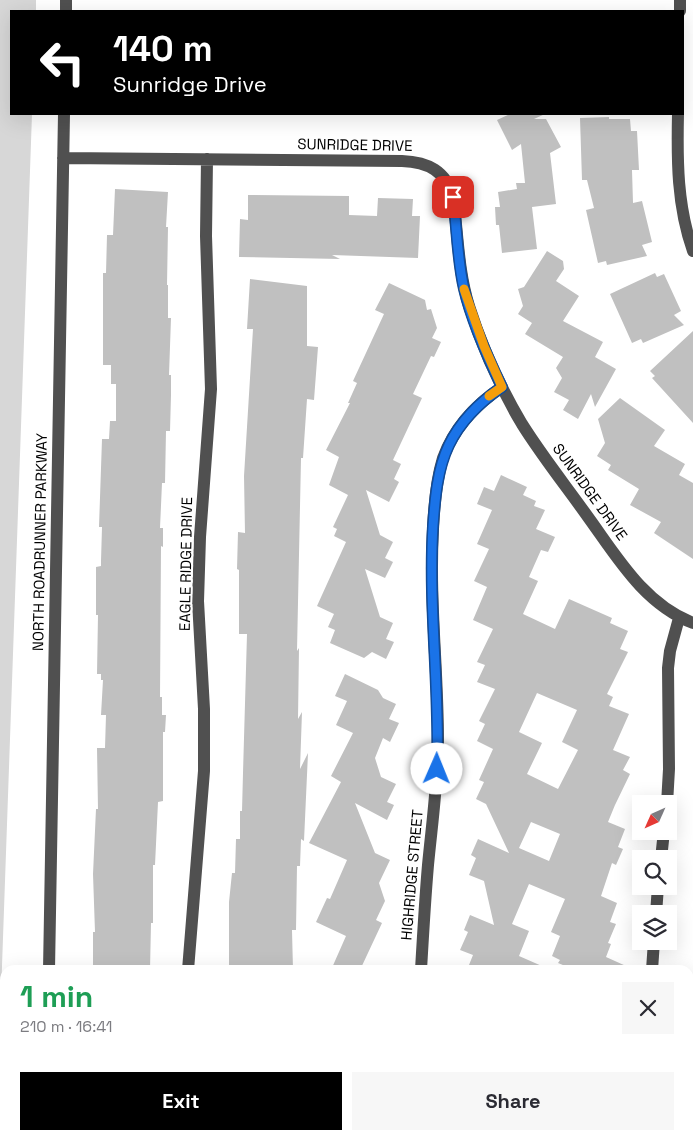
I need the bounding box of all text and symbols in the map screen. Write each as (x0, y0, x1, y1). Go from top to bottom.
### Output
text: 140 m (113, 27, 213, 71)
icon: left (30, 30, 95, 95)
text: Sunridge Drive (113, 70, 267, 98)
street label: SUNRIDGE DRIVE (297, 134, 413, 155)
pin (432, 176, 474, 218)
icon: arrive (439, 183, 467, 211)
street label: NORTH ROADRUNNER PARKWAY (28, 433, 51, 651)
street label: SUNRIDGE DRIVE (549, 440, 632, 544)
street label: EAGLE RIDGE DRIVE (175, 497, 196, 631)
position arrow (410, 742, 462, 794)
north arrow (632, 795, 678, 840)
map controls (632, 795, 677, 950)
street label: HIGHRIDGE STREET (396, 809, 427, 941)
button: search (632, 850, 677, 895)
button: layers (632, 905, 677, 950)
text: 1 min (20, 977, 93, 1016)
button: close (622, 982, 674, 1034)
text: 210 m · 16:41 (20, 1016, 113, 1037)
button: Exit (20, 1072, 342, 1130)
button: Share (352, 1072, 674, 1130)

